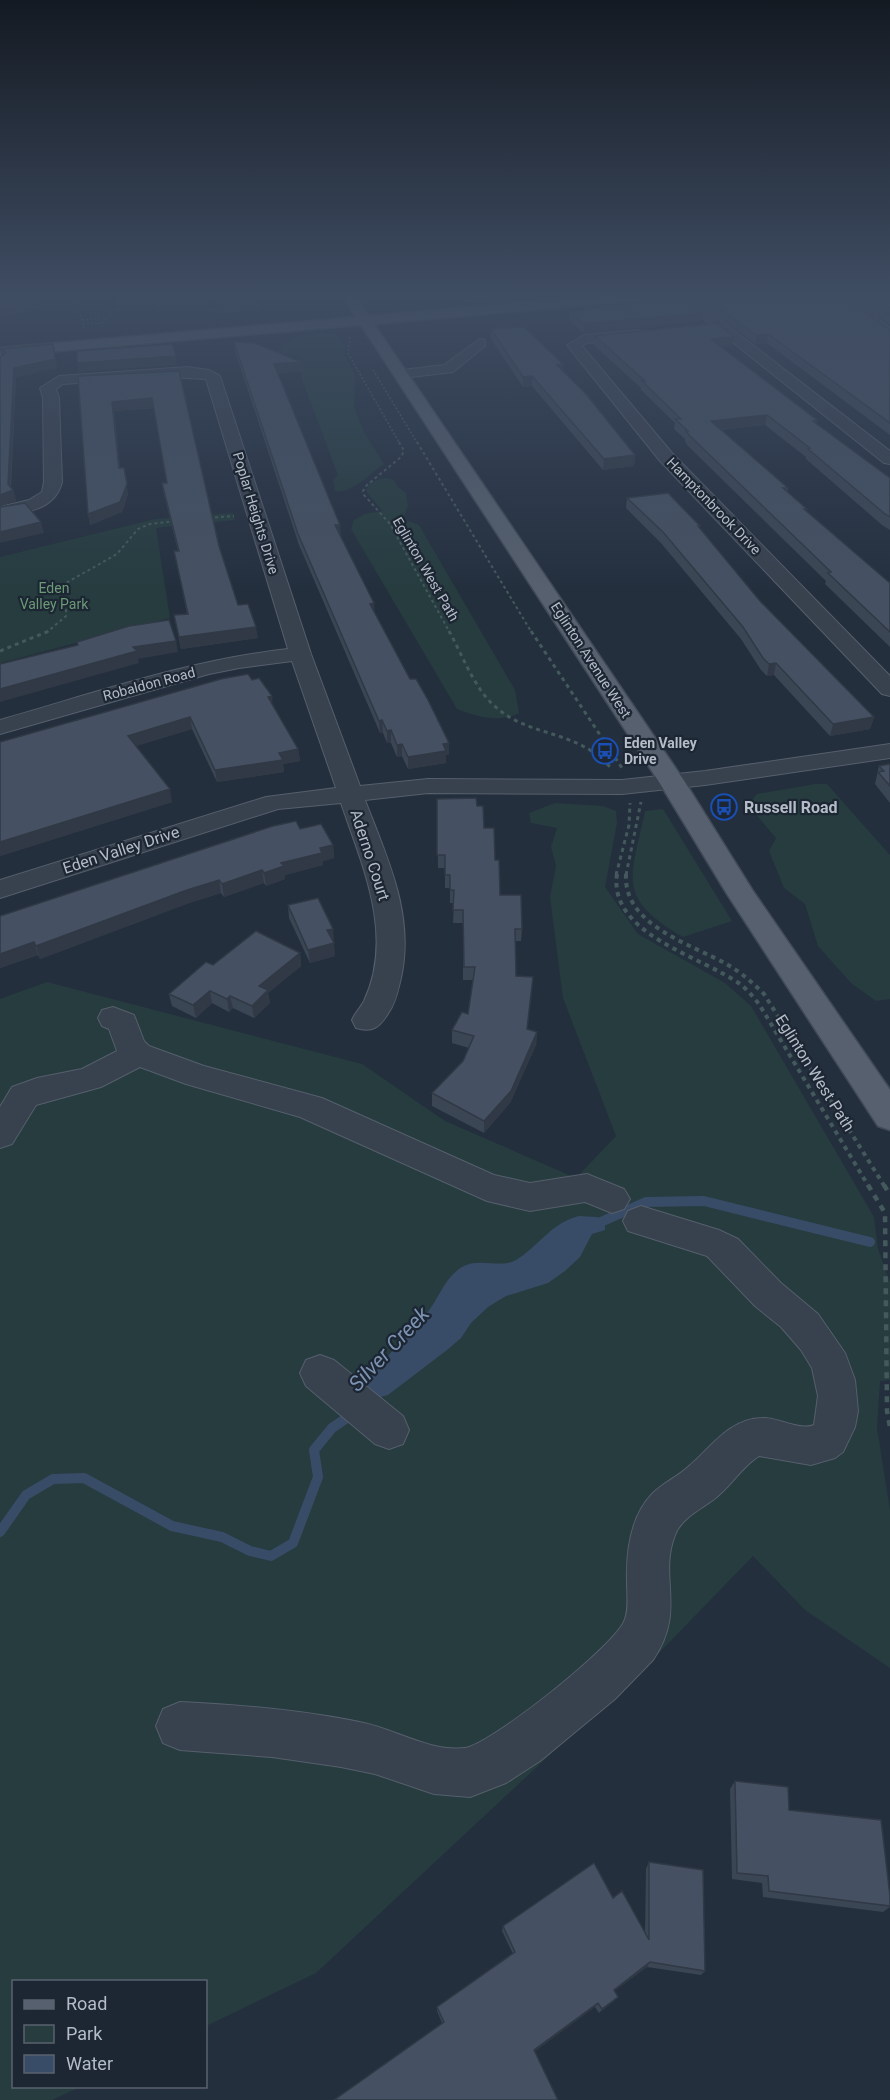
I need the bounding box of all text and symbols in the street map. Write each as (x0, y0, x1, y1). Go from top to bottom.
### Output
street label: Poplar Heights Drive (230, 450, 282, 576)
street label: Hamptonbrook Drive (664, 454, 764, 558)
street label: Eglinton West Path (390, 514, 462, 624)
park label: Eden Valley Park (20, 580, 89, 612)
street label: Eglinton Avenue West (548, 599, 635, 721)
street label: Robaldon Road (101, 664, 197, 704)
place label: Eden Valley Drive (624, 735, 698, 767)
bus stop icon: Eden Valley Drive (590, 736, 620, 766)
bus stop icon: Russell Road (709, 792, 739, 822)
place label: Russell Road (744, 798, 838, 817)
street label: Aderno Court (346, 807, 394, 903)
street label: Eden Valley Drive (60, 822, 182, 878)
street label: Eglinton West Path (771, 1011, 859, 1135)
water label: Silver Creek (344, 1301, 435, 1396)
legend (12, 1980, 207, 2088)
text: Road (66, 1993, 107, 2014)
text: Park (66, 2023, 103, 2044)
text: Water (66, 2053, 113, 2074)

